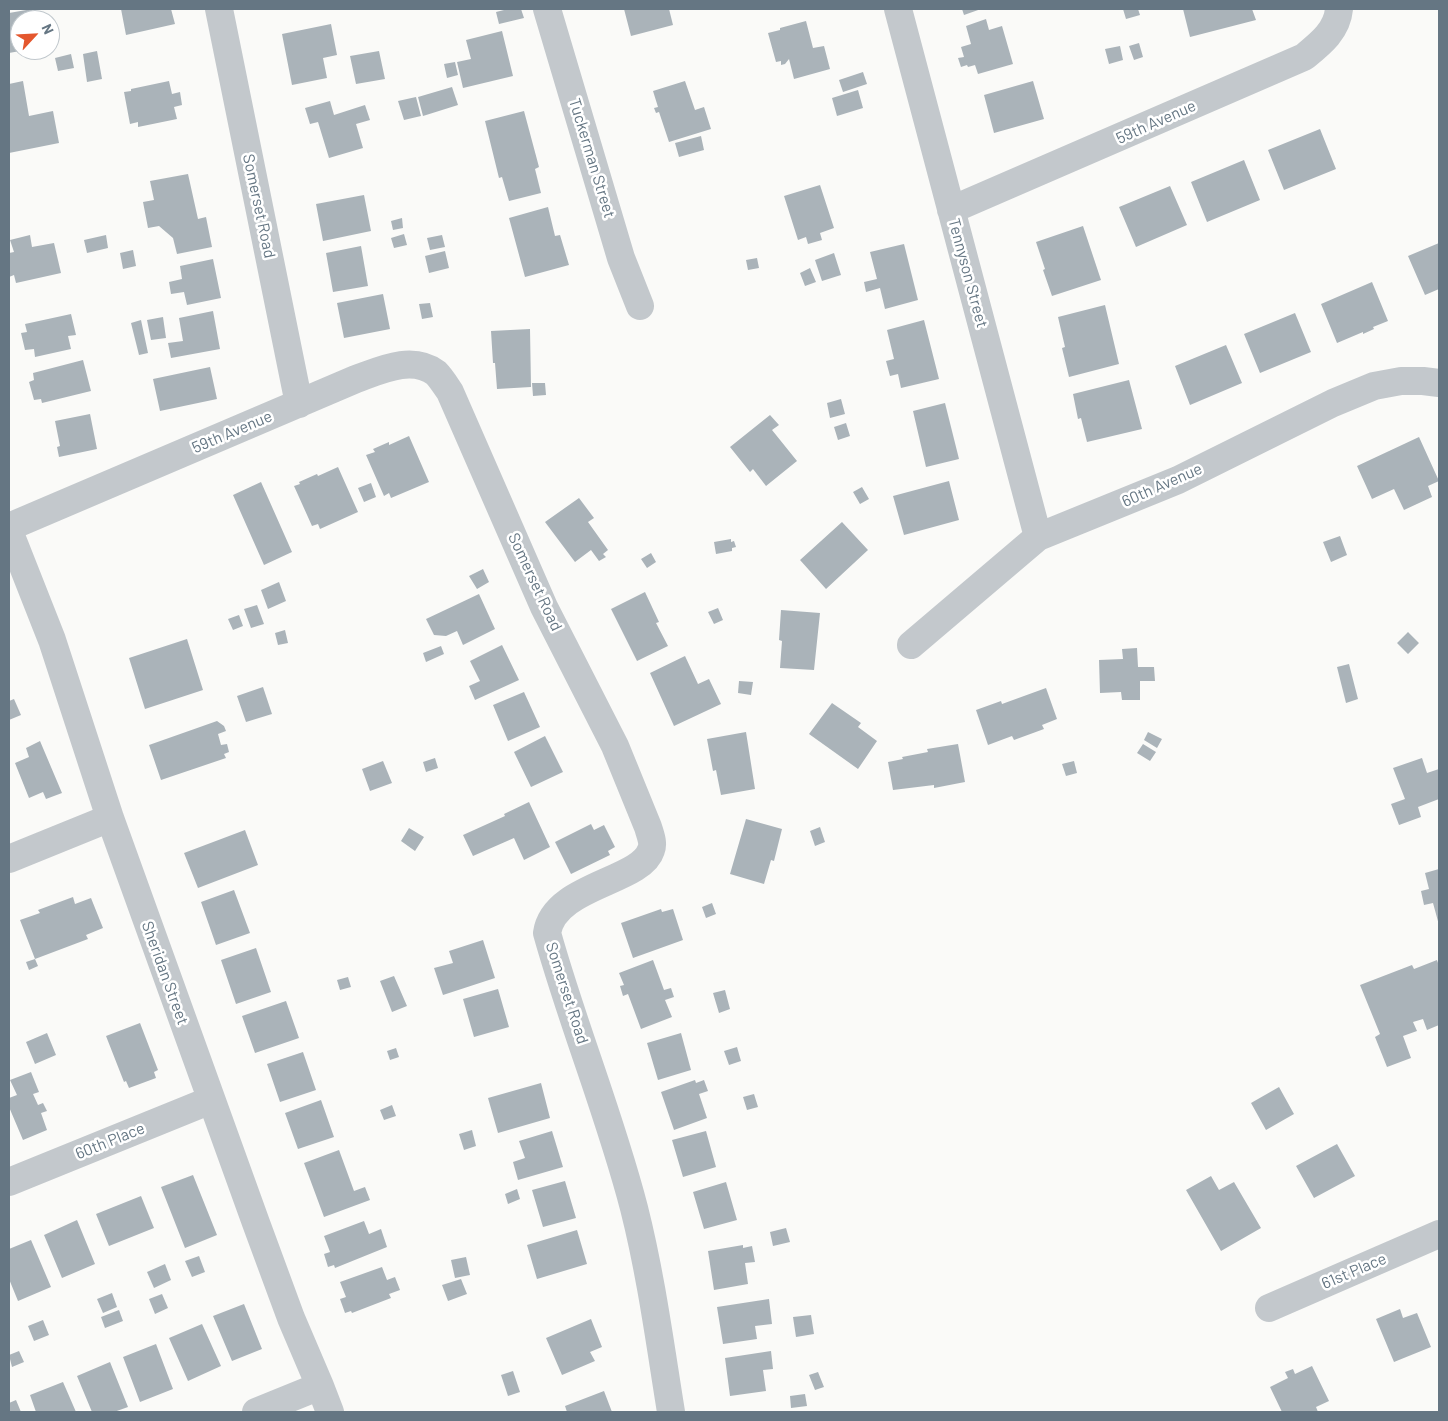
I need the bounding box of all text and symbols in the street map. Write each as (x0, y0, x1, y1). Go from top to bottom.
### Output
north arrow (10, 10, 60, 60)
text: N (38, 21, 58, 37)
street label: Tuckerman Street (565, 96, 619, 220)
street label: 59th Avenue (1113, 96, 1199, 148)
street label: Somerset Road (239, 152, 279, 260)
street label: Tennyson Street (944, 216, 992, 330)
street label: 59th Avenue (189, 407, 275, 457)
street label: 60th Avenue (1119, 459, 1205, 511)
street label: Somerset Road (504, 530, 566, 634)
street label: Sheridan Street (137, 919, 193, 1027)
street label: Somerset Road (541, 940, 593, 1046)
street label: 60th Place (73, 1118, 147, 1164)
street label: 61st Place (1319, 1249, 1389, 1293)

